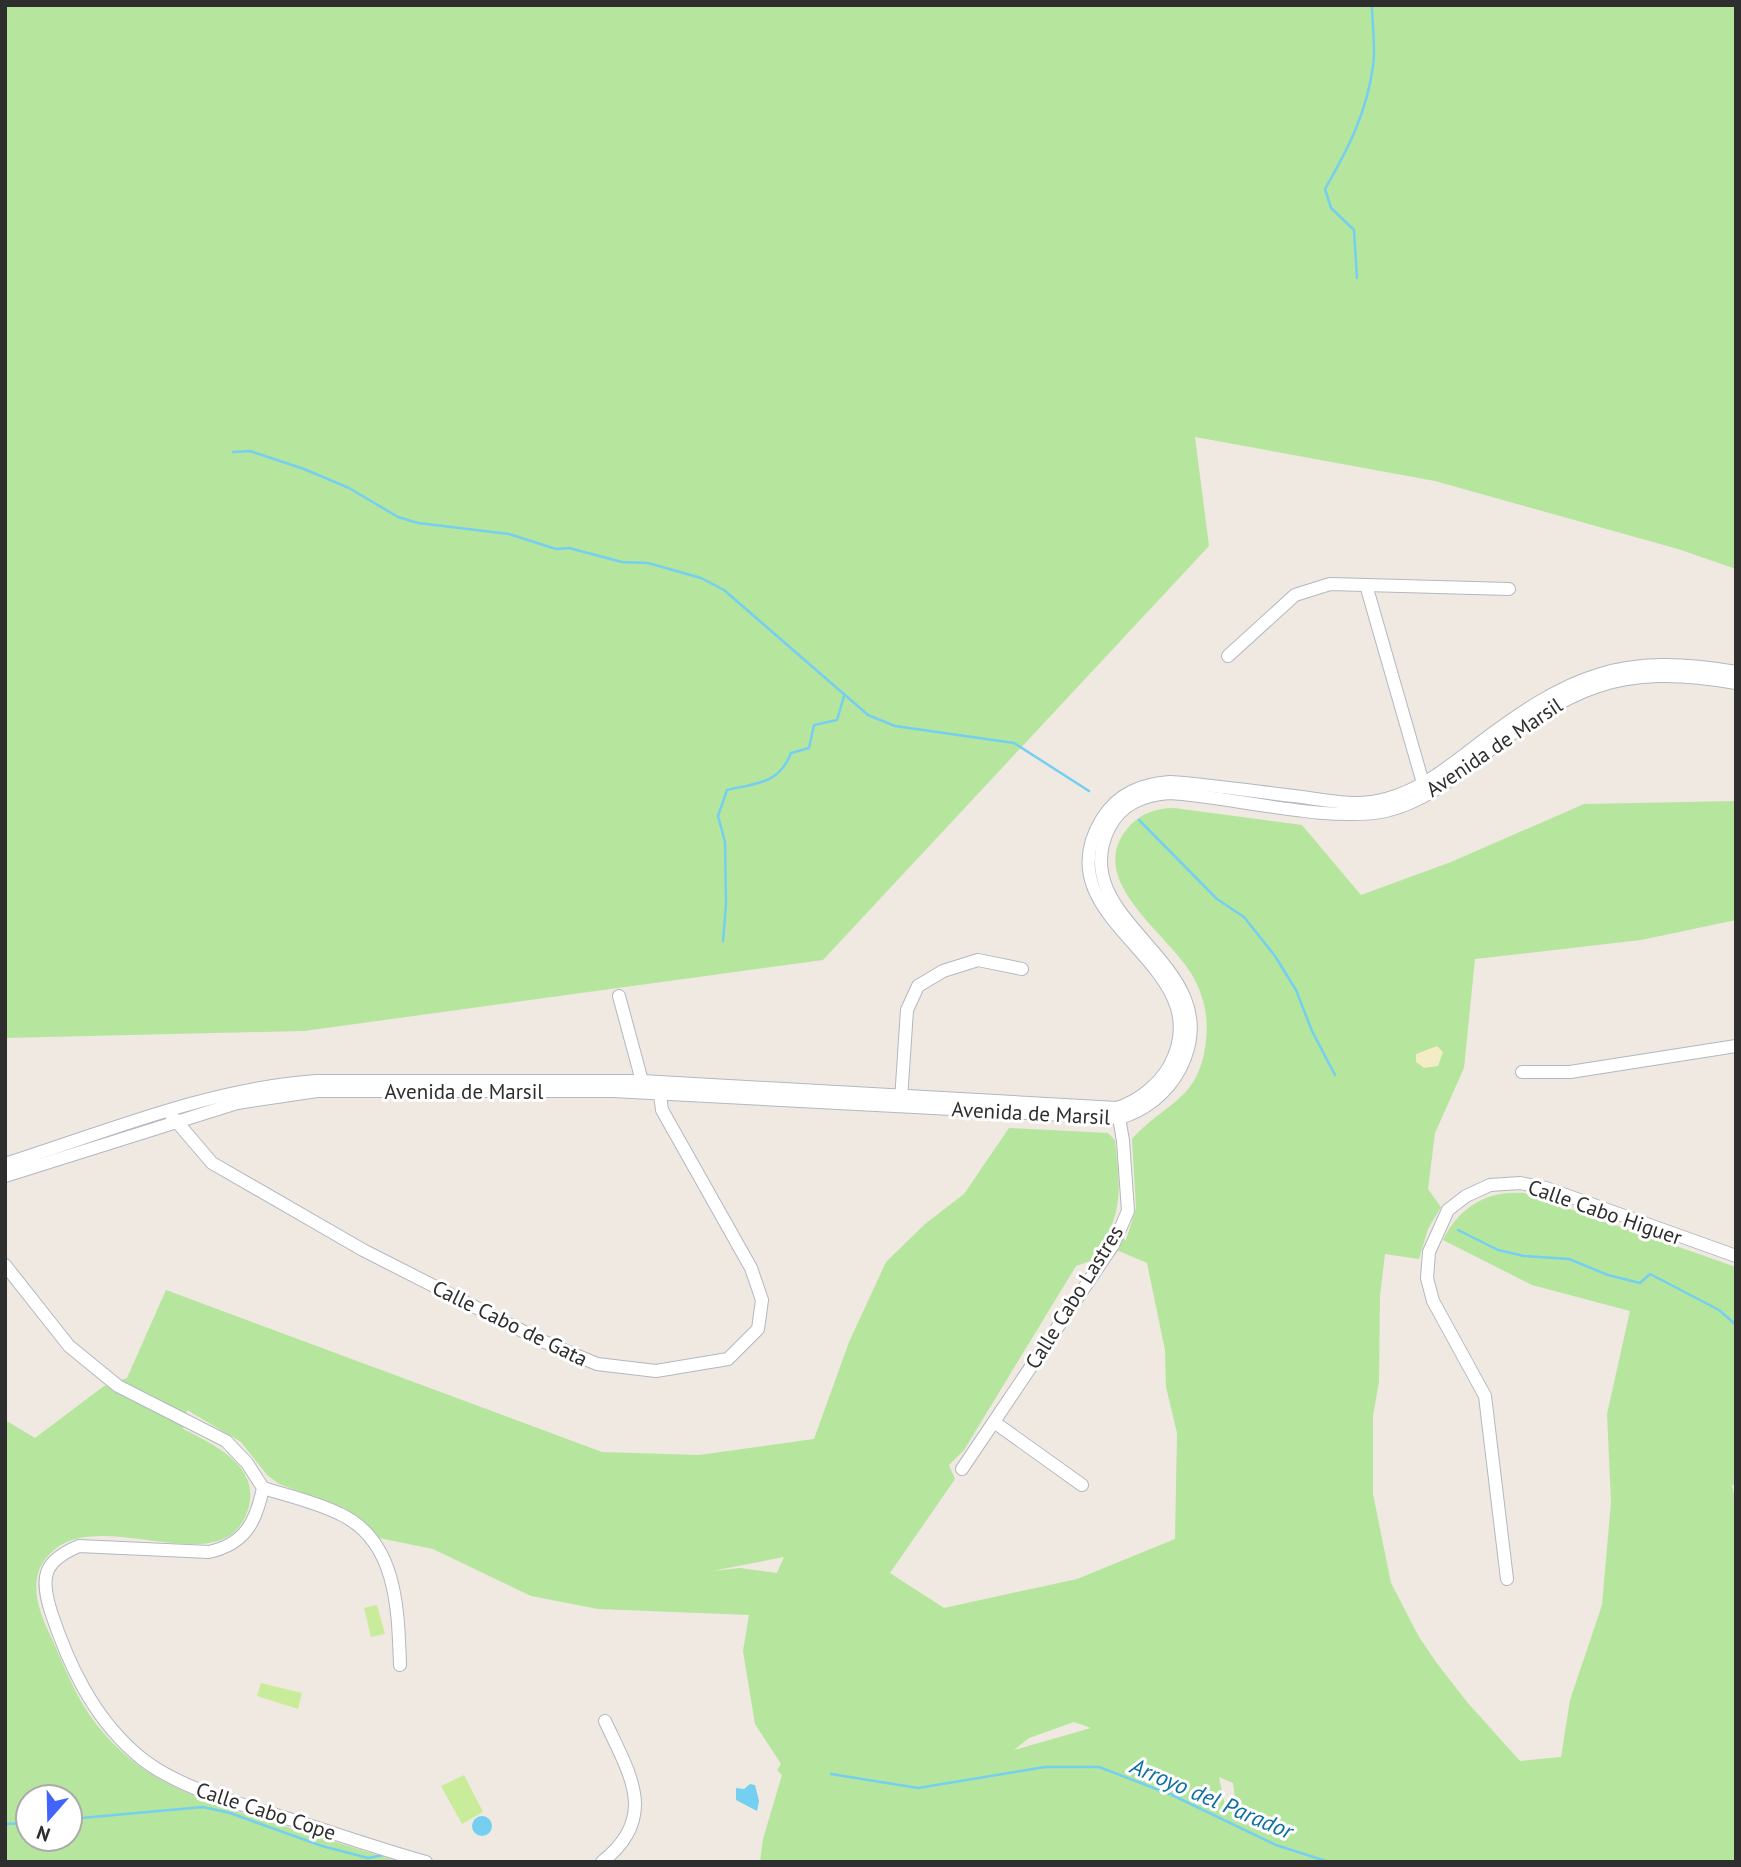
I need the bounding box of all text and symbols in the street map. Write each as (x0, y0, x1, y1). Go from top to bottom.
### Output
street label: Avenida de Marsil (1421, 691, 1567, 803)
street label: Avenida de Marsil (385, 1078, 543, 1105)
street label: Avenida de Marsil (951, 1095, 1111, 1131)
street label: Calle Cabo Higuer (1524, 1173, 1686, 1251)
street label: Calle Cabo Lastres (1019, 1220, 1129, 1374)
street label: Calle Cabo de Gata (428, 1274, 592, 1372)
water label: Arroyo del Parador (1125, 1750, 1299, 1846)
street label: Calle Cabo Cope (193, 1776, 339, 1846)
north arrow (14, 1783, 84, 1853)
text: N (33, 1821, 53, 1847)

